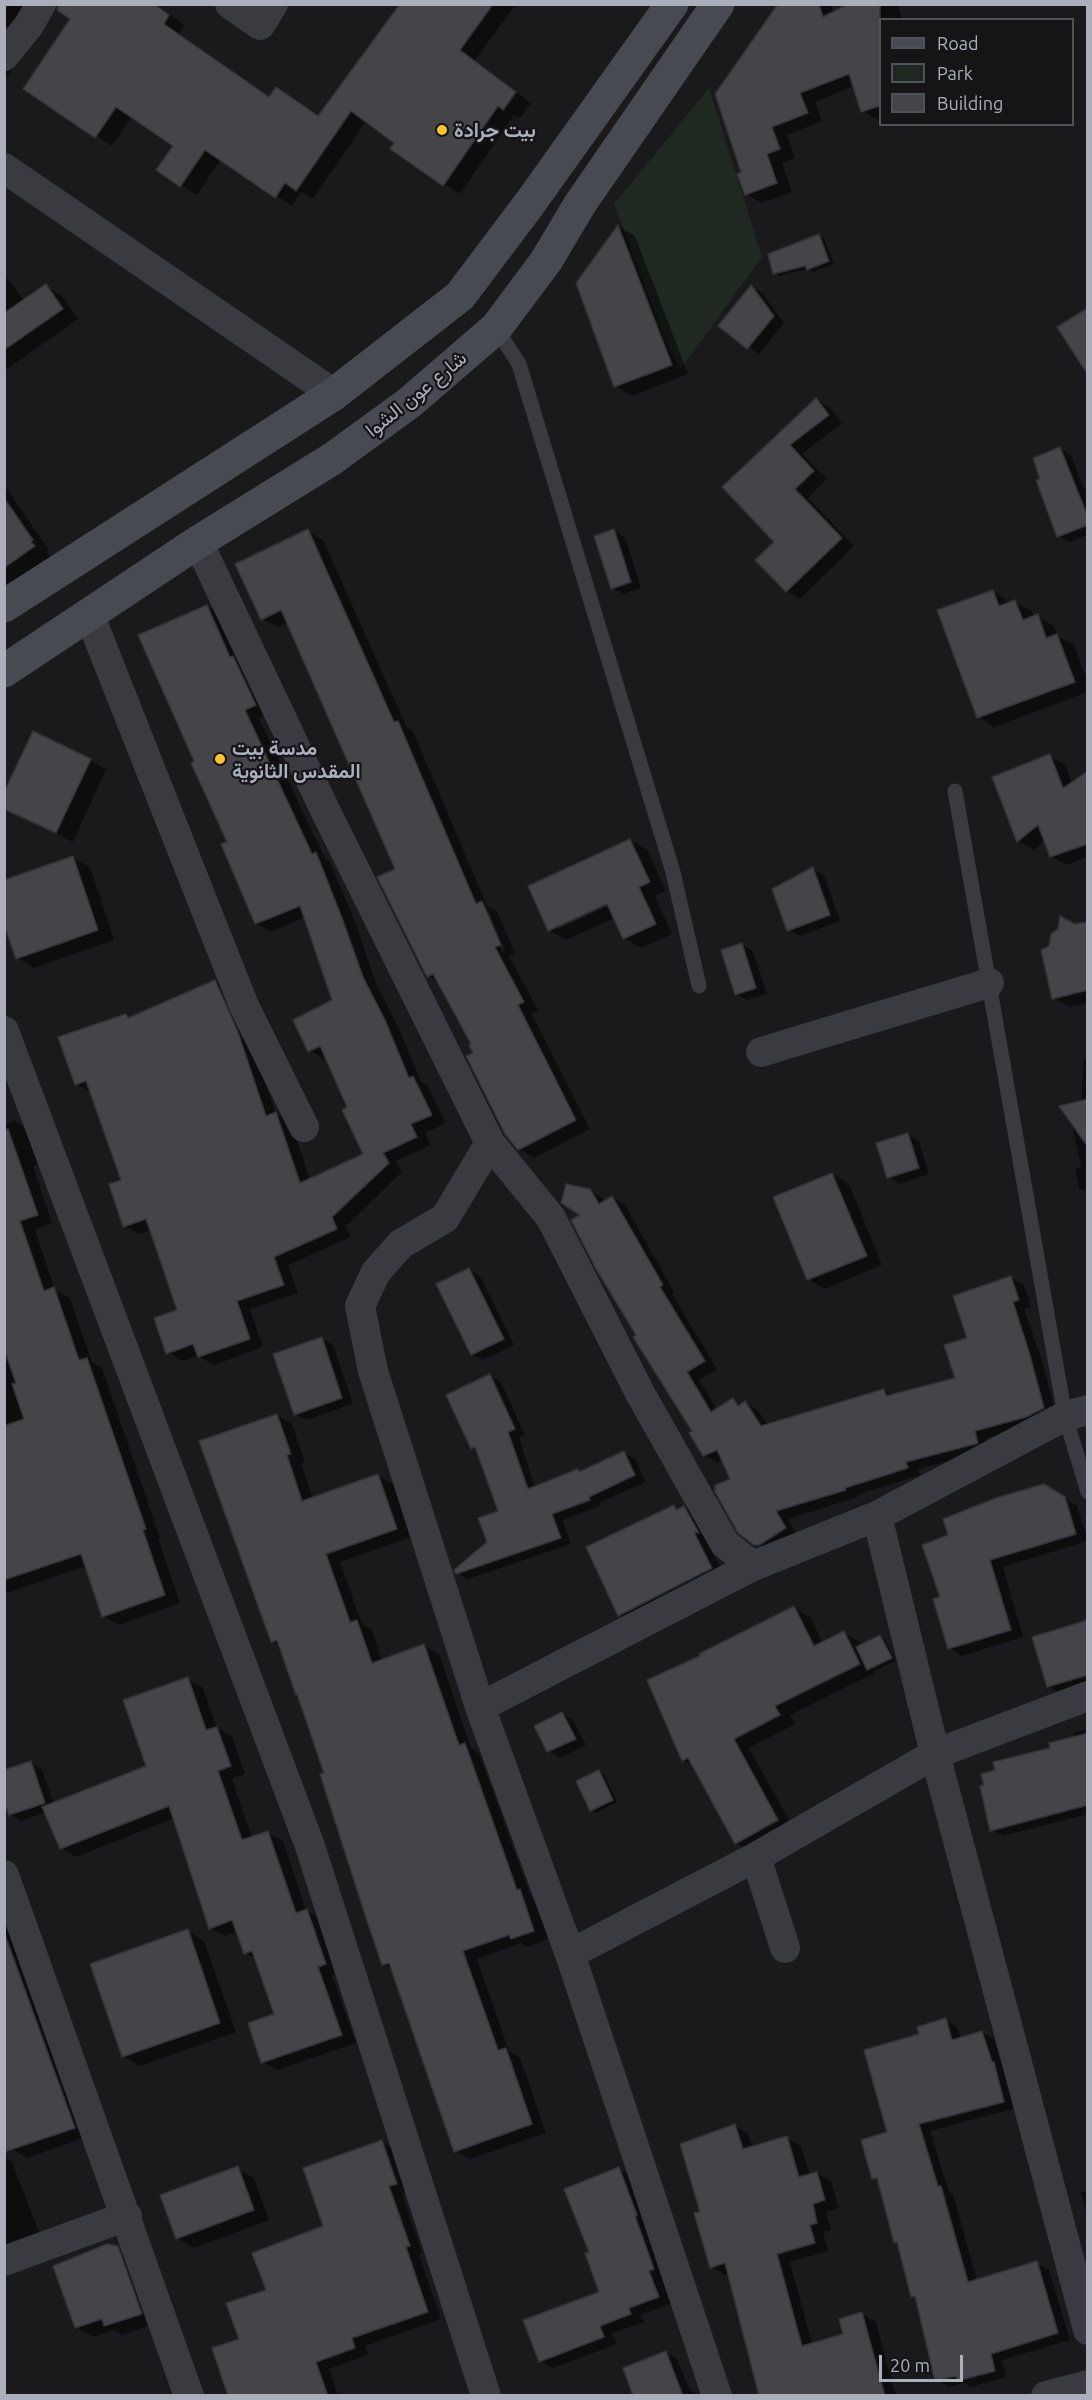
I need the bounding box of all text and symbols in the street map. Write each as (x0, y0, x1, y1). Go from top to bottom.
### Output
legend (879, 18, 1074, 126)
text: Road (937, 33, 979, 53)
text: Park (937, 63, 973, 83)
text: Building (937, 93, 1003, 113)
place label: بيت جرادة (454, 118, 536, 142)
marker: بيت جرادة (435, 123, 449, 137)
street label: شارع عون الشوا (361, 346, 471, 442)
place label: مدسة بيت المقدس الثانوية (232, 736, 361, 783)
marker: مدسة بيت المقدس الثانوية (213, 752, 227, 766)
scale bar (882, 2343, 966, 2381)
text: 20 m (890, 2355, 930, 2375)

